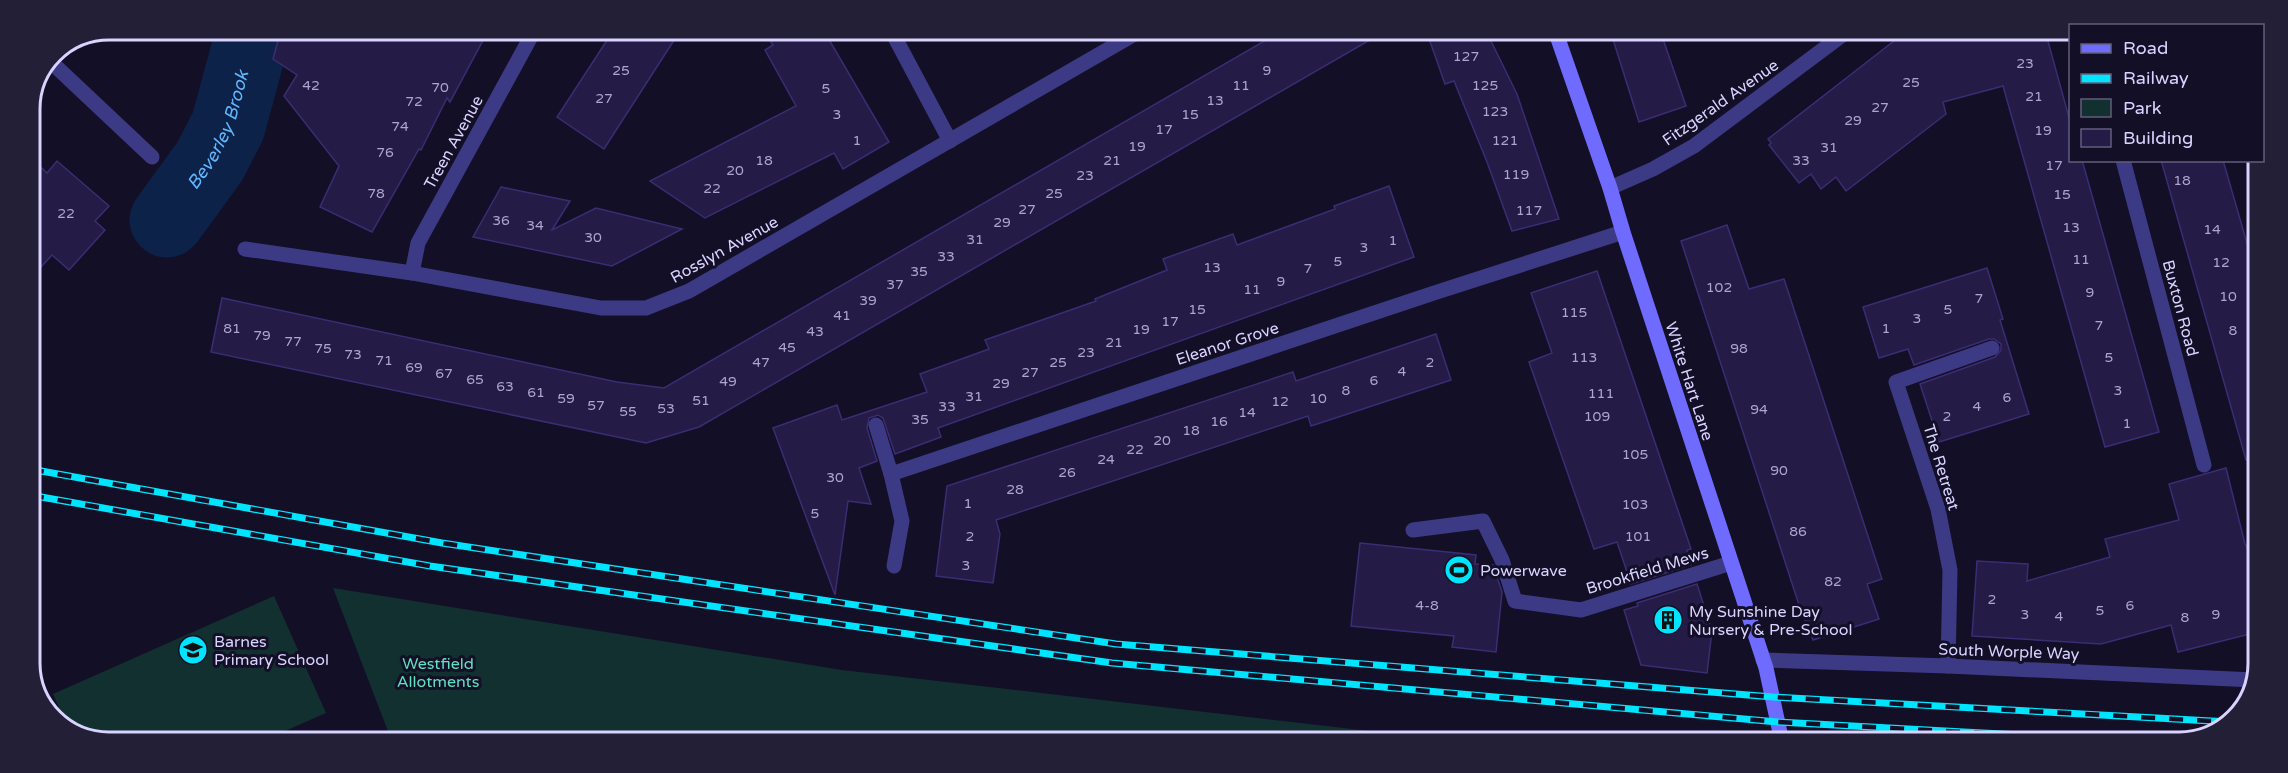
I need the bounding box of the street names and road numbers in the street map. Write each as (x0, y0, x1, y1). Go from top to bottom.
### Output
street label: Fitzgerald Avenue (1659, 55, 1783, 150)
street label: Treen Avenue (420, 92, 488, 193)
street label: Rosslyn Avenue (667, 212, 782, 288)
street label: Buxton Road (2158, 258, 2203, 359)
street label: Eleanor Grove (1173, 318, 1281, 370)
street label: White Hart Lane (1660, 319, 1718, 443)
street label: The Retreat (1918, 422, 1964, 513)
street label: Brookfield Mews (1584, 543, 1711, 599)
street label: South Worple Way (1938, 640, 2080, 664)

